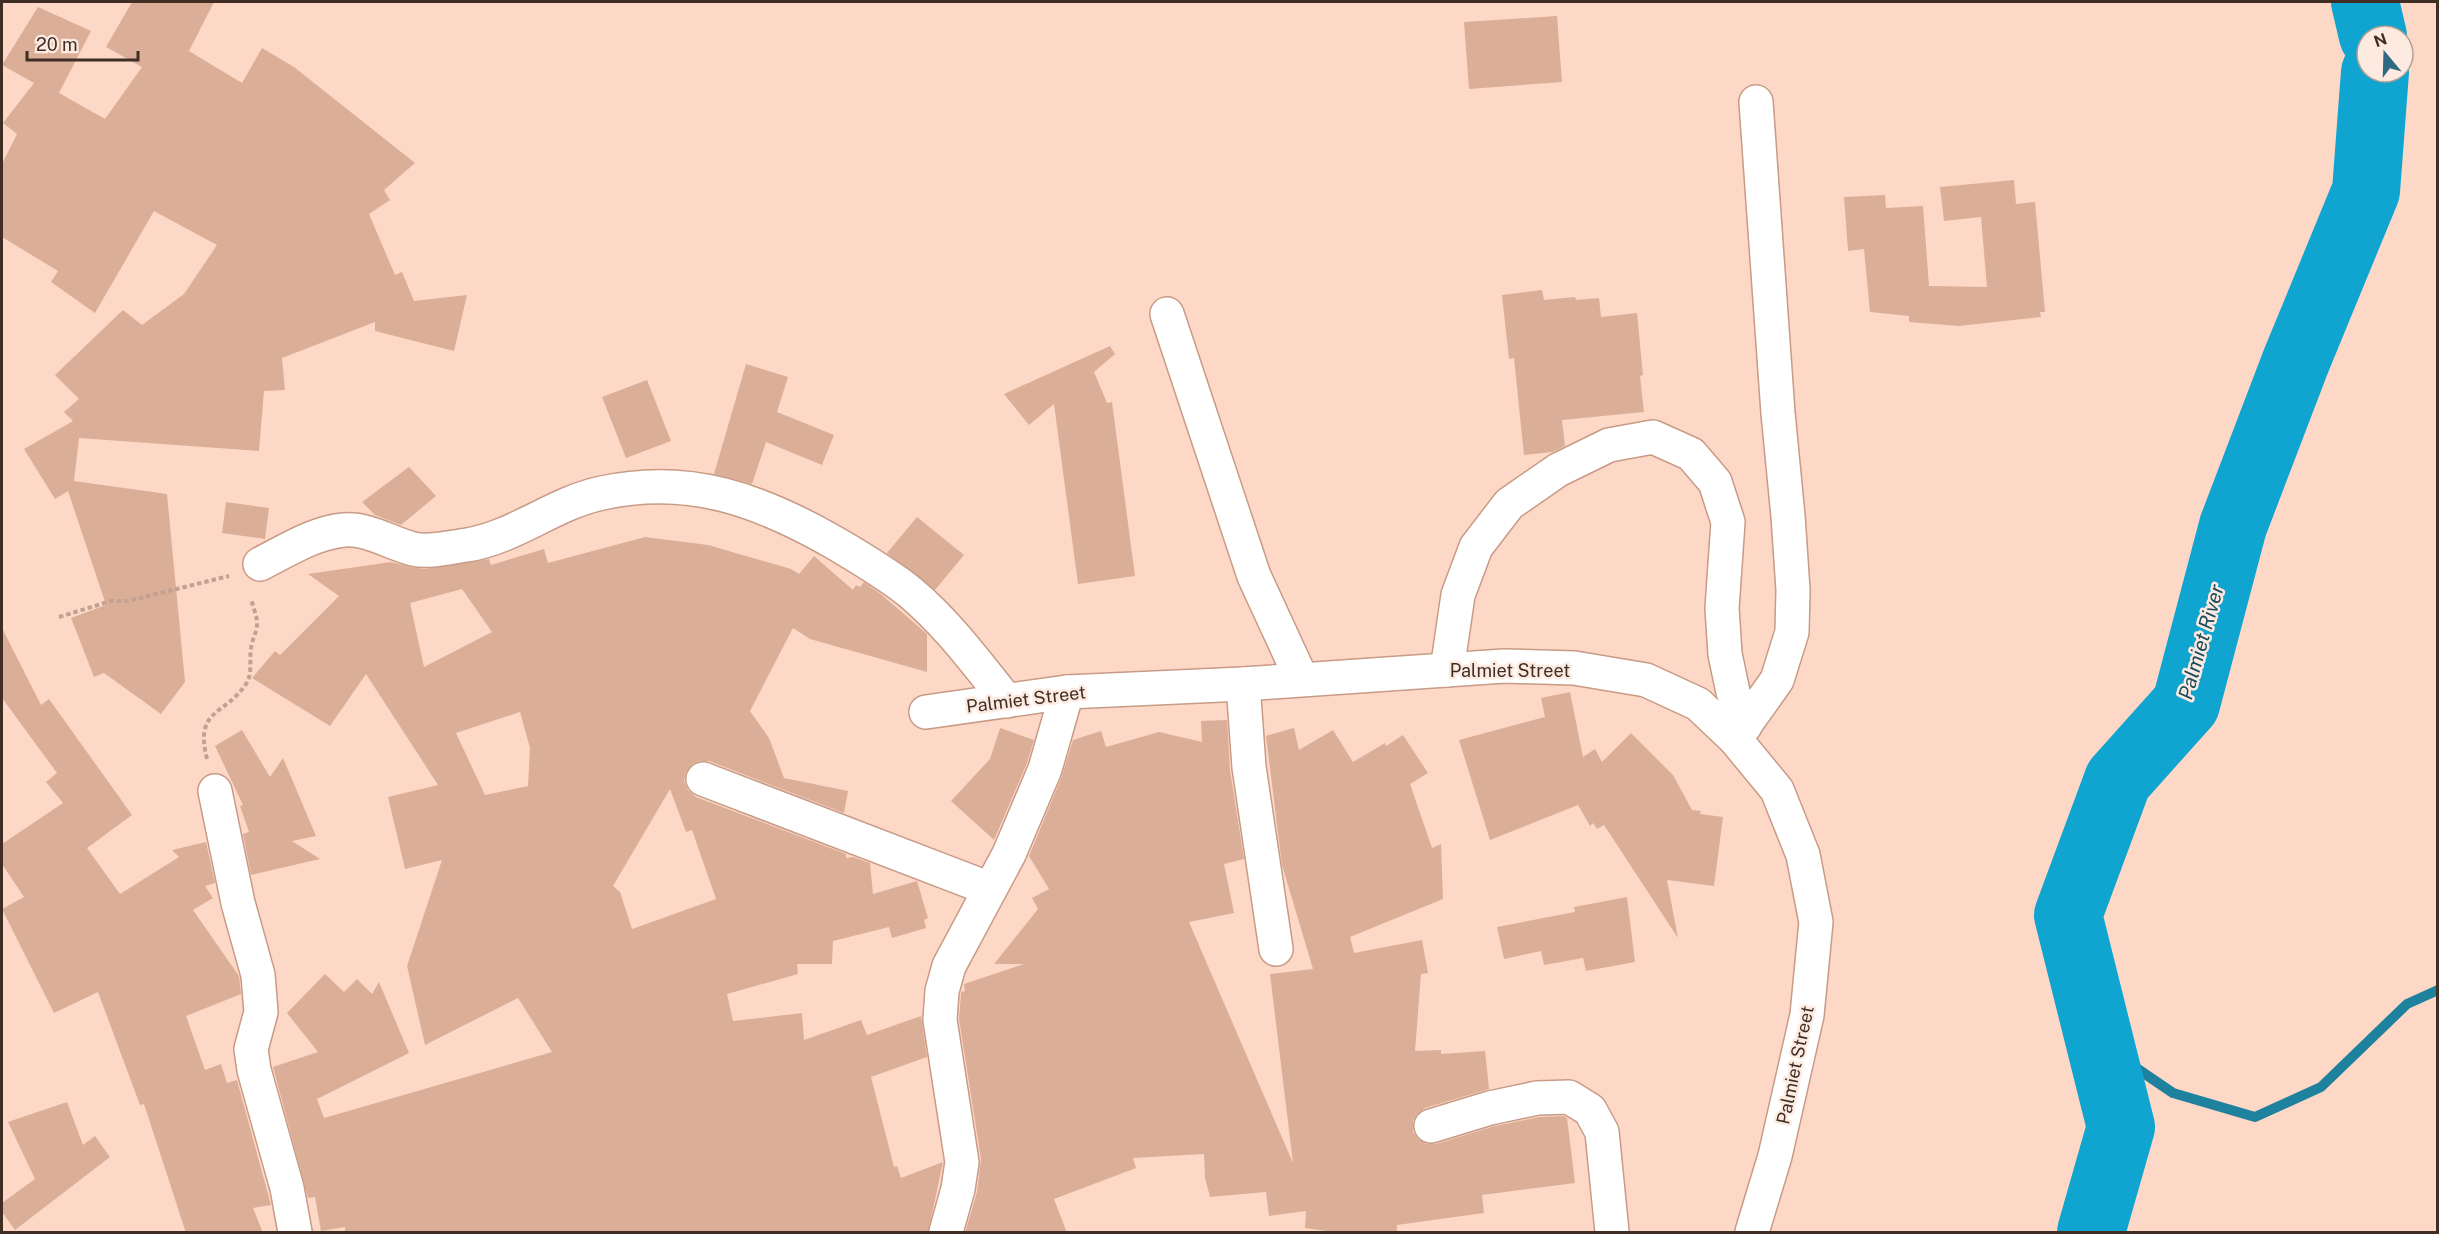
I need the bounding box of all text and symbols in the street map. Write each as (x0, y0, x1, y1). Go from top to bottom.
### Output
scale bar (27, 24, 138, 62)
north arrow (2355, 24, 2415, 84)
text: N (2371, 29, 2389, 51)
text: 20 m (36, 34, 78, 55)
water label: Palmiet River (2173, 581, 2229, 702)
street label: Palmiet Street (1450, 660, 1570, 681)
street label: Palmiet Street (965, 681, 1087, 717)
street label: Palmiet Street (1772, 1004, 1818, 1126)

